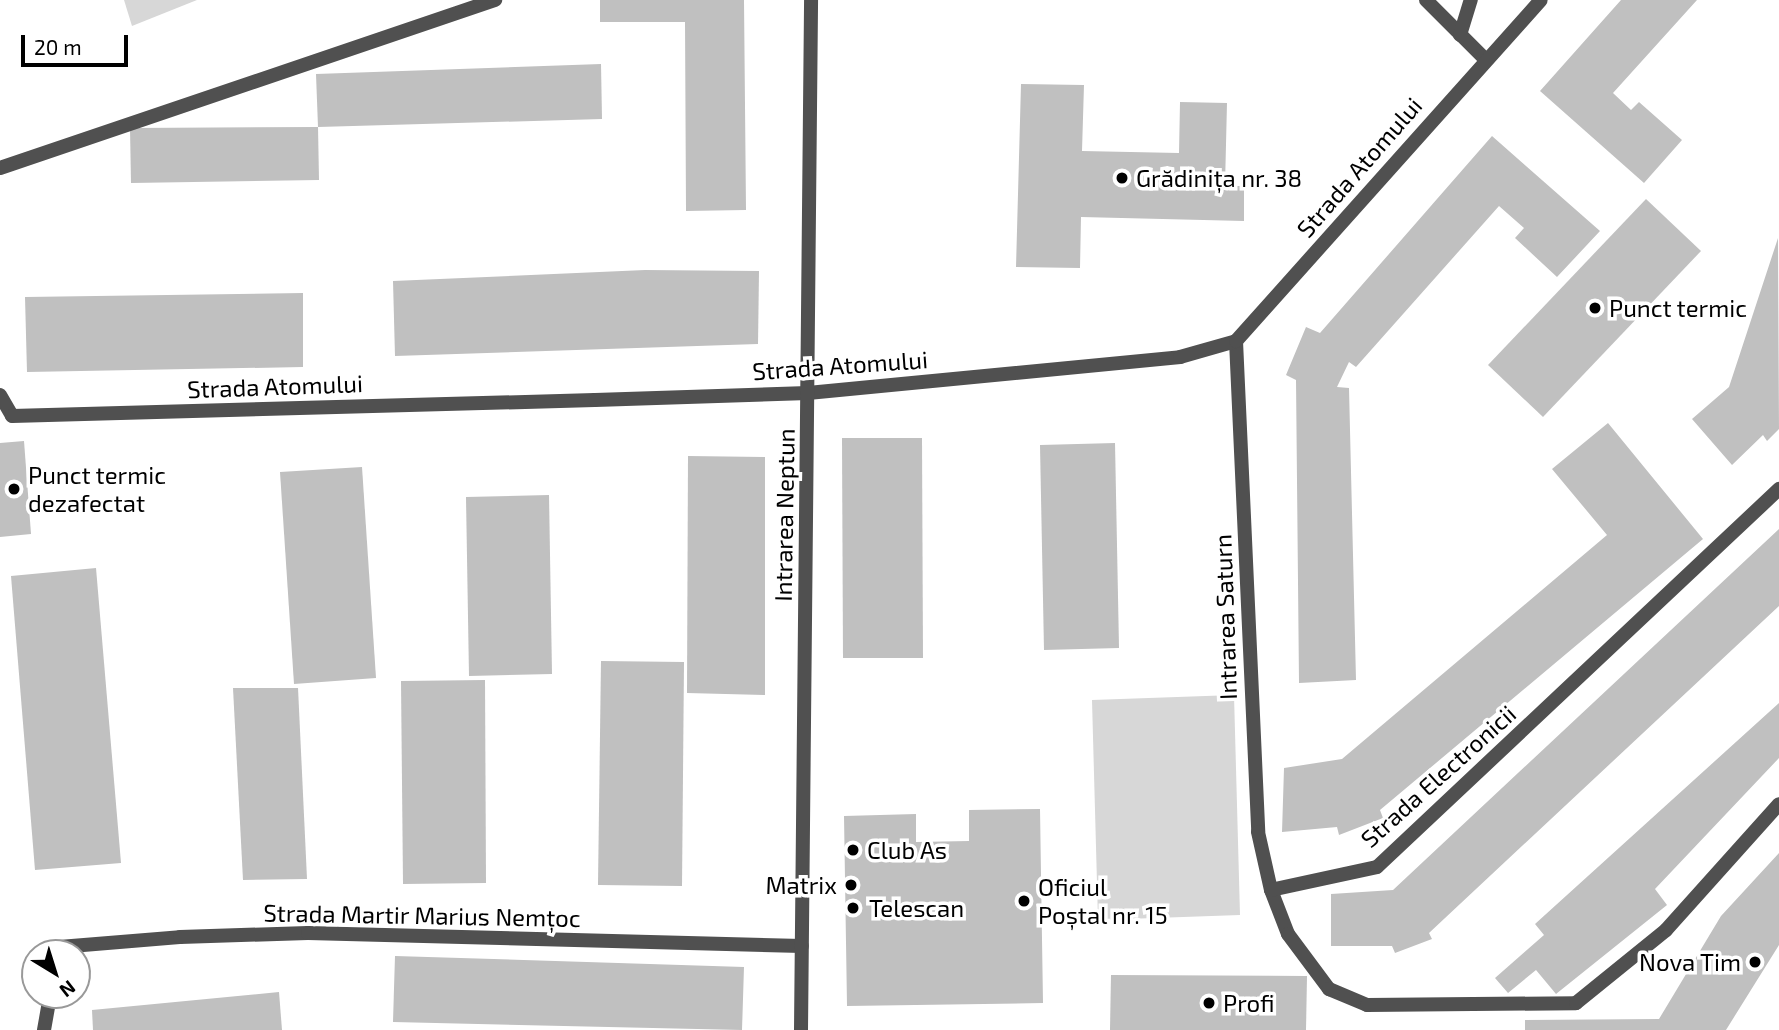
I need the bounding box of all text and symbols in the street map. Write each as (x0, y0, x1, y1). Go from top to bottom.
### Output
scale bar (24, 21, 131, 65)
text: 20 m (34, 34, 82, 59)
street label: Strada Atomului (1290, 91, 1428, 243)
place label: Grădinița nr. 38 (1136, 164, 1302, 192)
marker: Grădinița nr. 38 (1114, 170, 1130, 186)
place label: Punct termic (1609, 294, 1747, 322)
marker: Punct termic (1587, 300, 1603, 316)
street label: Strada Atomului (751, 344, 929, 386)
street label: Strada Atomului (186, 369, 364, 403)
street label: Intrarea Neptun (768, 428, 800, 602)
place label: Punct termic dezafectat (28, 461, 166, 517)
marker: Punct termic dezafectat (6, 481, 22, 497)
street label: Intrarea Saturn (1208, 534, 1242, 700)
street label: Strada Electronicii (1355, 699, 1521, 853)
place label: Club As (867, 836, 948, 864)
marker: Club As (845, 842, 861, 858)
place label: Matrix (765, 871, 837, 899)
place label: Oficiul Poștal nr. 15 (1038, 873, 1168, 929)
marker: Matrix (843, 877, 859, 893)
marker: Oficiul Poștal nr. 15 (1016, 893, 1032, 909)
place label: Telescan (869, 894, 964, 922)
street label: Strada Martir Marius Nemțoc (263, 898, 581, 932)
marker: Telescan (843, 898, 863, 918)
north arrow (21, 939, 91, 1009)
place label: Nova Tim (1639, 948, 1741, 976)
marker: Nova Tim (1747, 954, 1763, 970)
text: N (56, 976, 80, 1003)
place label: Profi (1223, 989, 1275, 1017)
marker: Profi (1201, 995, 1217, 1011)

